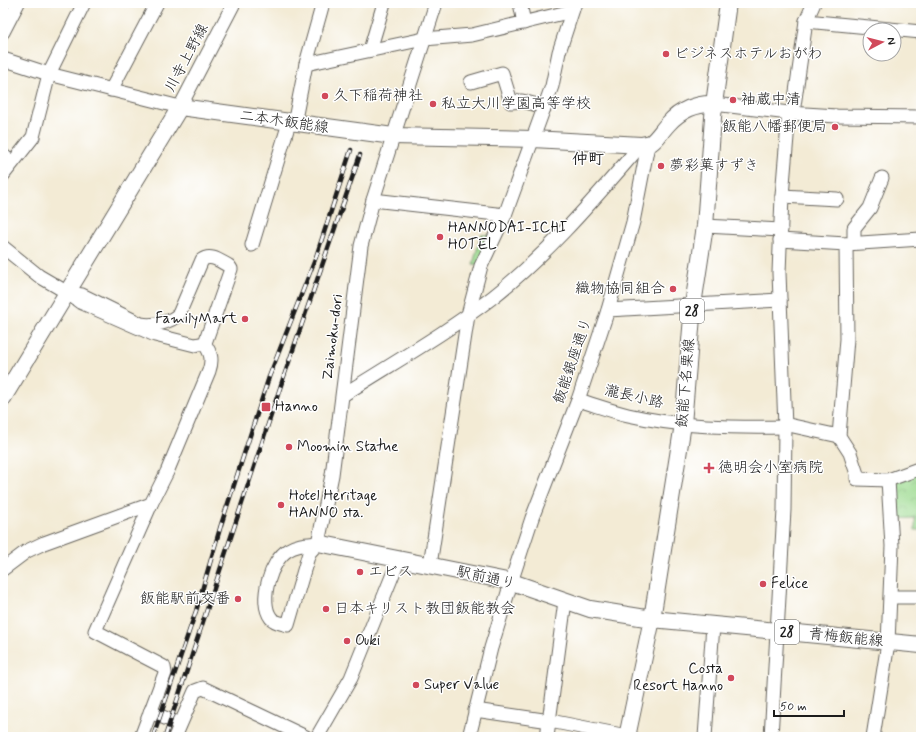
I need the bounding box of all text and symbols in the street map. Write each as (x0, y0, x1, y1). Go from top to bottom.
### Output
street label: 川寺上野線 (161, 20, 213, 96)
north arrow (862, 22, 902, 62)
text: N (884, 36, 898, 45)
place label: ビジネスホテルおがわ (674, 44, 823, 64)
marker: ビジネスホテルおがわ (661, 49, 671, 59)
place label: 久下稲荷神社 (333, 86, 423, 106)
place label: 袖蔵中清 (741, 90, 801, 110)
marker: 久下稲荷神社 (320, 91, 330, 101)
place label: 私立大川学園高等学校 (441, 94, 591, 114)
marker: 袖蔵中清 (728, 95, 738, 105)
marker: 私立大川学園高等学校 (428, 99, 438, 109)
street label: 二本木飯能線 (238, 106, 330, 138)
place label: 飯能八幡郵便局 (722, 117, 827, 137)
marker: 飯能八幡郵便局 (830, 122, 840, 132)
district label: 仲町 (572, 149, 604, 170)
place label: 夢彩菓すずき (669, 156, 759, 176)
marker: 夢彩菓すずき (656, 161, 666, 171)
place label: HANNODAI-ICHI HOTEL (448, 218, 568, 255)
marker: HANNODAI-ICHI HOTEL (435, 232, 445, 242)
place label: 織物協同組合 (575, 279, 665, 299)
marker: 織物協同組合 (668, 284, 678, 294)
street label: Zaimoku-dori (318, 293, 348, 381)
road number: 28 (680, 299, 704, 323)
place label: FamilyMart (155, 309, 237, 329)
marker: FamilyMart (240, 314, 250, 324)
street label: 飯能銀座通り (549, 315, 597, 407)
street label: 飯能下名栗線 (672, 337, 700, 429)
street label: 瀧長小路 (603, 381, 665, 413)
place label: Hanno (275, 397, 318, 417)
marker: Hanno (260, 401, 272, 413)
place label: Moomin Statue (297, 437, 398, 457)
marker: Moomin Statue (284, 442, 294, 452)
place label: 徳明会小室病院 (718, 458, 823, 478)
marker: 徳明会小室病院 (703, 462, 715, 474)
place label: Hotel Heritage HANNO sta. (289, 486, 377, 523)
marker: Hotel Heritage HANNO sta. (276, 500, 286, 510)
place label: エビス (368, 562, 413, 582)
street label: 駅前通り (455, 562, 517, 594)
marker: エビス (355, 567, 365, 577)
place label: Felice (771, 574, 808, 594)
marker: Felice (758, 579, 768, 589)
place label: 飯能駅前交番 (140, 589, 230, 609)
marker: 飯能駅前交番 (233, 594, 243, 604)
place label: 日本キリスト教団飯能教会 (334, 599, 515, 619)
marker: 日本キリスト教団飯能教会 (321, 604, 331, 614)
road number: 28 (775, 620, 799, 644)
street label: 青梅飯能線 (808, 624, 884, 652)
place label: Ouki (355, 631, 380, 651)
marker: Ouki (342, 636, 352, 646)
place label: Costa Resort Hanno (633, 659, 723, 696)
marker: Costa Resort Hanno (726, 673, 736, 683)
place label: Super Value (424, 675, 500, 695)
marker: Super Value (411, 680, 421, 690)
scale bar (774, 692, 844, 718)
text: 50 m (780, 699, 807, 715)

